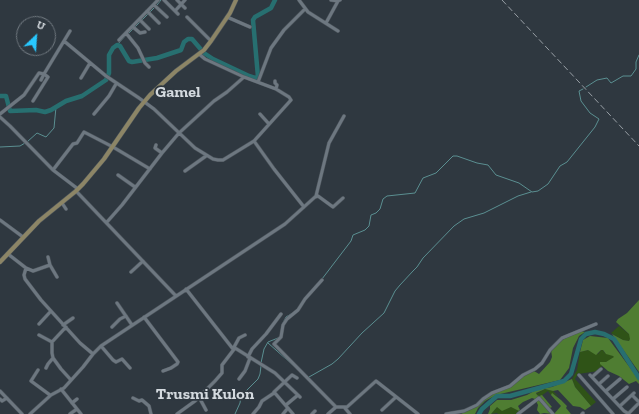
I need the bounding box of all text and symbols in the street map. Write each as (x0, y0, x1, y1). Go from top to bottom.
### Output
north arrow (16, 16, 56, 56)
text: U (35, 18, 47, 33)
district label: Gamel (155, 82, 201, 102)
district label: Trusmi Kulon (156, 384, 254, 404)

